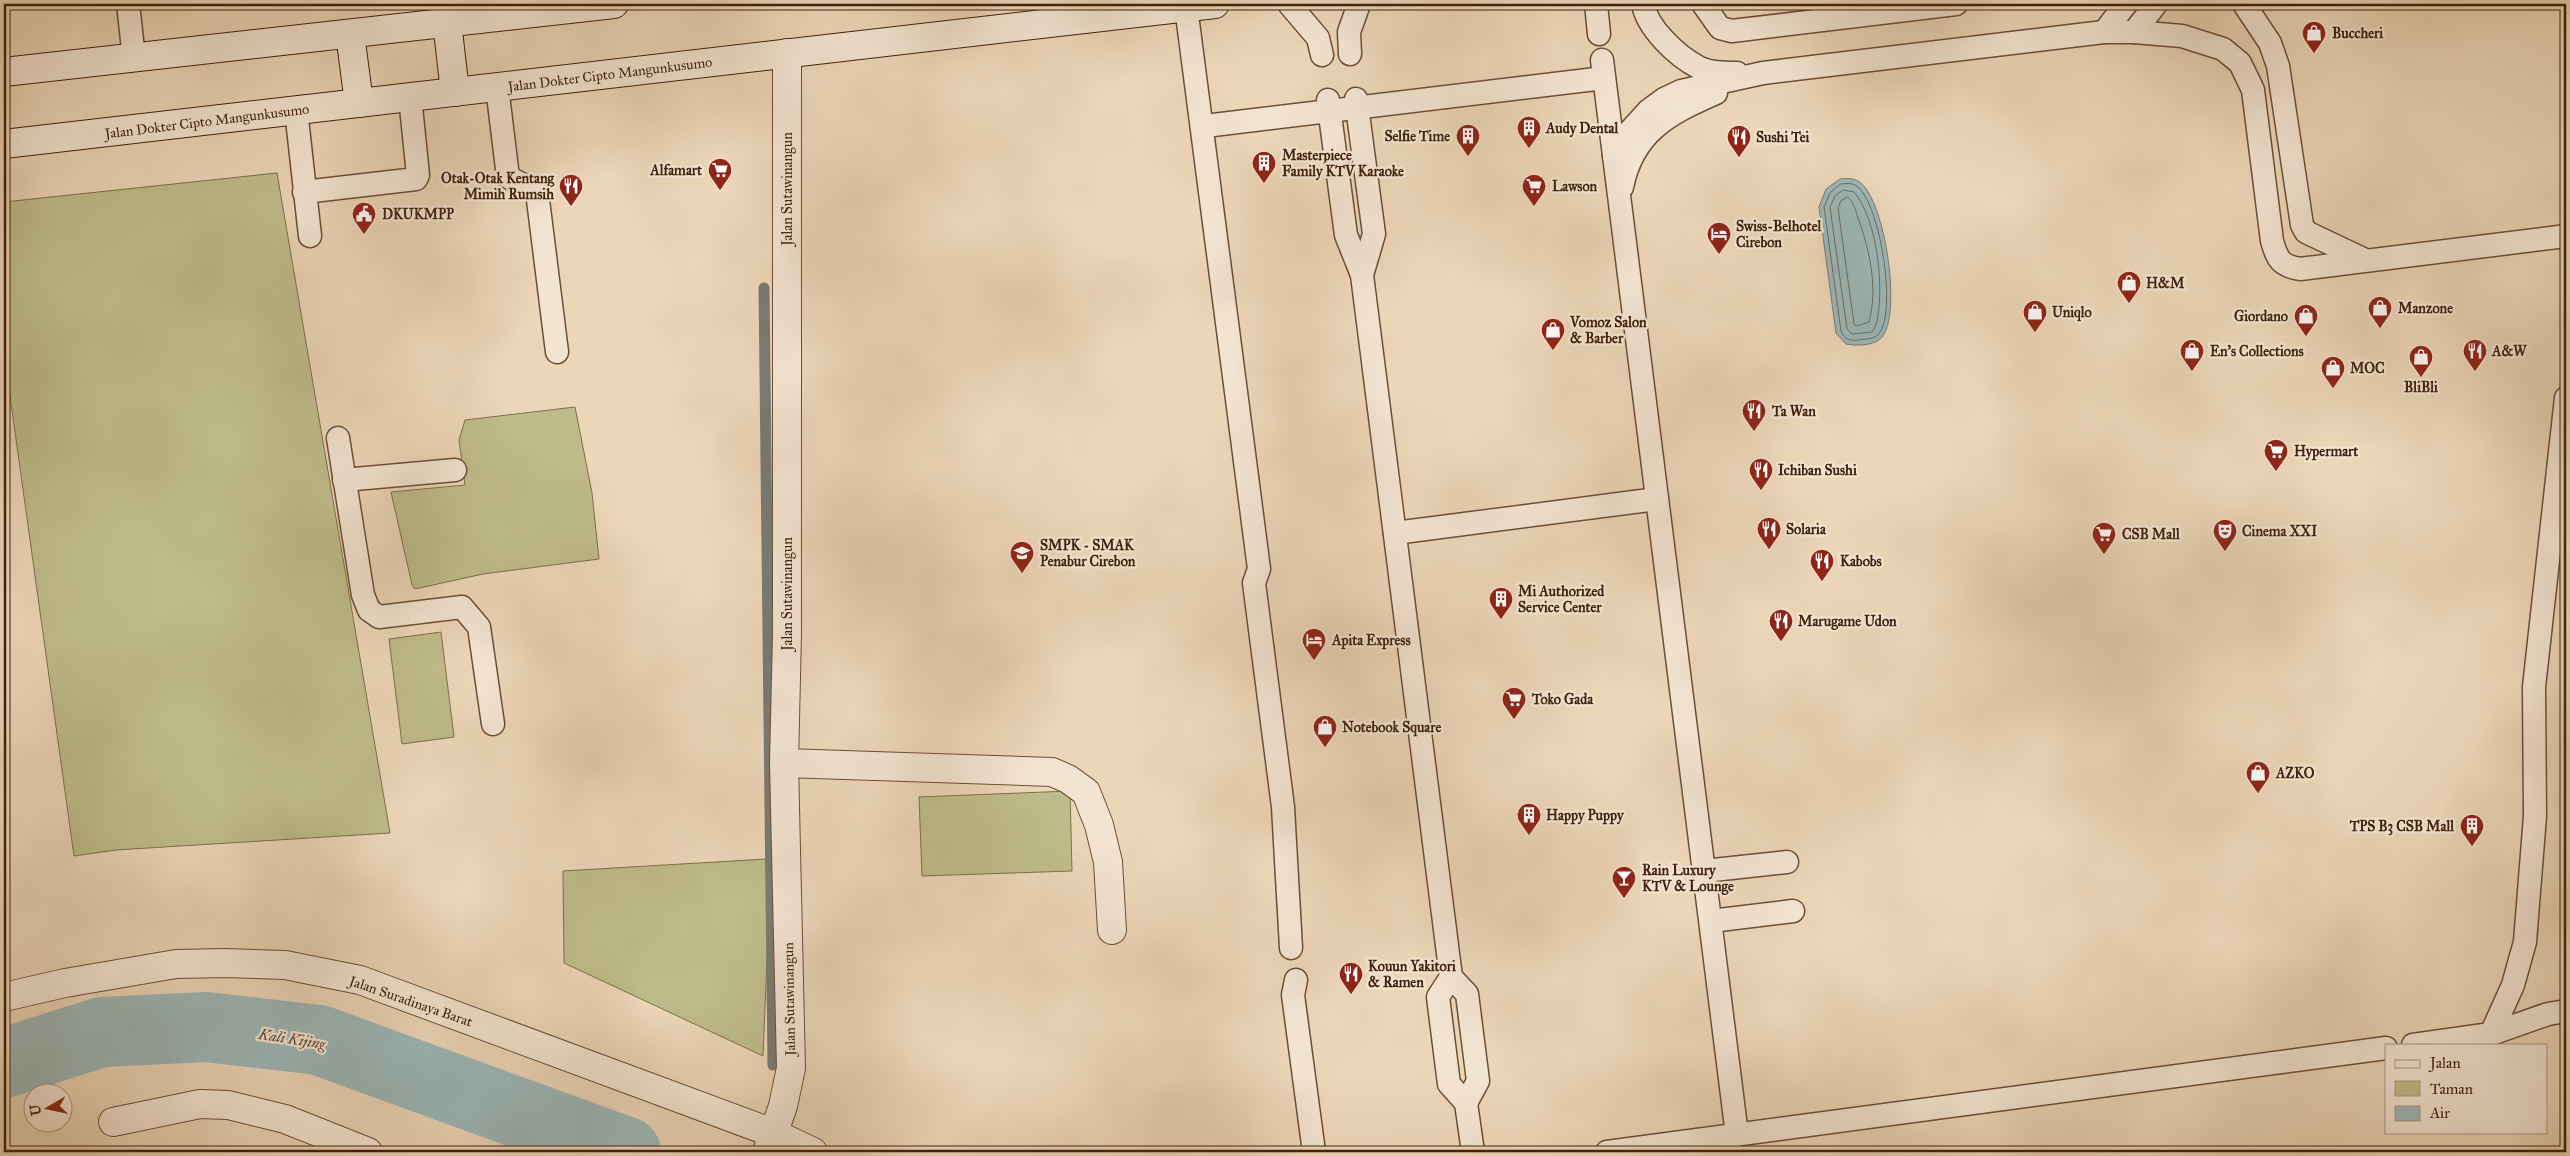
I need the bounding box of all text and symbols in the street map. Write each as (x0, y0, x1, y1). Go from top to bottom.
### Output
shop icon: Buccheri (2301, 20, 2327, 54)
place label: Buccheri (2332, 25, 2383, 42)
street label: Jalan Dokter Cipto Mangunkusumo (505, 54, 713, 97)
street label: Jalan Dokter Cipto Mangunkusumo (102, 101, 310, 144)
building icon: Audy Dental (1516, 115, 1542, 149)
place label: Audy Dental (1545, 120, 1619, 138)
building icon: Selfie Time (1455, 123, 1481, 157)
restaurant icon: Sushi Tei (1726, 124, 1752, 158)
place label: Selfie Time (1384, 128, 1450, 145)
place label: Sushi Tei (1756, 129, 1810, 146)
street label: Jalan Sutawinangun (779, 132, 797, 248)
place label: Masterpiece Family KTV Karaoke (1282, 147, 1404, 181)
building icon: Masterpiece Family KTV Karaoke (1251, 150, 1277, 184)
supermarket icon: Alfamart (707, 157, 733, 191)
place label: Alfamart (649, 162, 702, 179)
place label: Otak-Otak Kentang Mimih Rumsih (441, 170, 554, 203)
restaurant icon: Otak-Otak Kentang Mimih Rumsih (558, 173, 584, 207)
supermarket icon: Lawson (1521, 173, 1547, 207)
place label: Lawson (1552, 178, 1598, 195)
public building icon: DKUKMPP (351, 201, 377, 235)
place label: DKUKMPP (382, 206, 454, 223)
place label: Swiss-Belhotel Cirebon (1736, 218, 1822, 251)
hotel icon: Swiss-Belhotel Cirebon (1706, 221, 1732, 255)
shop icon: H&M (2116, 270, 2142, 304)
place label: H&M (2146, 275, 2185, 292)
shop icon: Manzone (2367, 295, 2393, 329)
shop icon: Uniqlo (2022, 299, 2048, 333)
place label: Manzone (2398, 300, 2453, 317)
shop icon: Giordano (2293, 303, 2319, 337)
place label: Uniqlo (2052, 304, 2092, 322)
place label: Giordano (2234, 308, 2288, 325)
place label: Vomoz Salon & Barber (1569, 314, 1647, 347)
shop icon: Vomoz Salon & Barber (1540, 317, 1566, 351)
shop icon: En's Collections (2179, 338, 2205, 372)
restaurant icon: A&W (2462, 338, 2488, 372)
place label: En's Collections (2210, 343, 2304, 360)
place label: A&W (2491, 343, 2527, 360)
shop icon: BliBli (2408, 344, 2434, 378)
shop icon: MOC (2320, 355, 2346, 389)
place label: MOC (2350, 360, 2384, 377)
place label: BliBli (2404, 379, 2438, 396)
restaurant icon: Ta Wan (1741, 398, 1767, 432)
place label: Ta Wan (1771, 403, 1816, 420)
supermarket icon: Hypermart (2263, 438, 2289, 472)
place label: Hypermart (2294, 443, 2358, 461)
restaurant icon: Ichiban Sushi (1748, 457, 1774, 491)
place label: Ichiban Sushi (1778, 462, 1857, 479)
restaurant icon: Solaria (1756, 516, 1782, 550)
theatre icon: Cinema XXI (2212, 518, 2238, 552)
place label: Solaria (1786, 521, 1827, 538)
supermarket icon: CSB Mall (2091, 521, 2117, 555)
place label: Cinema XXI (2242, 523, 2317, 540)
place label: CSB Mall (2122, 526, 2181, 543)
street label: Jalan Sutawinangun (779, 537, 797, 653)
place label: SMPK - SMAK Penabur Cirebon (1040, 537, 1136, 570)
school or university icon: SMPK - SMAK Penabur Cirebon (1009, 540, 1035, 574)
restaurant icon: Kabobs (1809, 548, 1835, 582)
place label: Kabobs (1840, 553, 1882, 570)
place label: Mi Authorized Service Center (1518, 583, 1605, 616)
building icon: Mi Authorized Service Center (1488, 586, 1514, 620)
restaurant icon: Marugame Udon (1768, 608, 1794, 642)
place label: Marugame Udon (1798, 613, 1897, 631)
hotel icon: Apita Express (1301, 627, 1327, 661)
place label: Apita Express (1331, 632, 1411, 650)
supermarket icon: Toko Gada (1501, 686, 1527, 720)
place label: Toko Gada (1531, 691, 1594, 708)
shop icon: Notebook Square (1312, 714, 1338, 748)
place label: Notebook Square (1342, 719, 1441, 737)
shop icon: AZKO (2245, 760, 2271, 794)
place label: AZKO (2275, 765, 2315, 782)
building icon: Happy Puppy (1516, 802, 1542, 836)
place label: Happy Puppy (1546, 807, 1625, 825)
building icon: TPS B3 CSB Mall (2459, 813, 2485, 847)
place label: TPS B3 CSB Mall (2349, 818, 2455, 836)
place label: Rain Luxury KTV & Lounge (1642, 862, 1734, 896)
bar icon: Rain Luxury KTV & Lounge (1611, 865, 1637, 899)
street label: Jalan Sutawinangun (780, 942, 800, 1058)
place label: Kouun Yakitori & Ramen (1368, 958, 1456, 991)
restaurant icon: Kouun Yakitori & Ramen (1338, 961, 1364, 995)
street label: Jalan Suradinaya Barat (345, 972, 475, 1031)
water label: Kali Kijing (256, 1025, 328, 1053)
legend (2385, 1044, 2548, 1134)
text: Jalan (2428, 1054, 2461, 1073)
text: Taman (2430, 1080, 2473, 1098)
north arrow (22, 1084, 72, 1134)
text: U (26, 1102, 45, 1117)
text: Air (2429, 1104, 2450, 1122)

